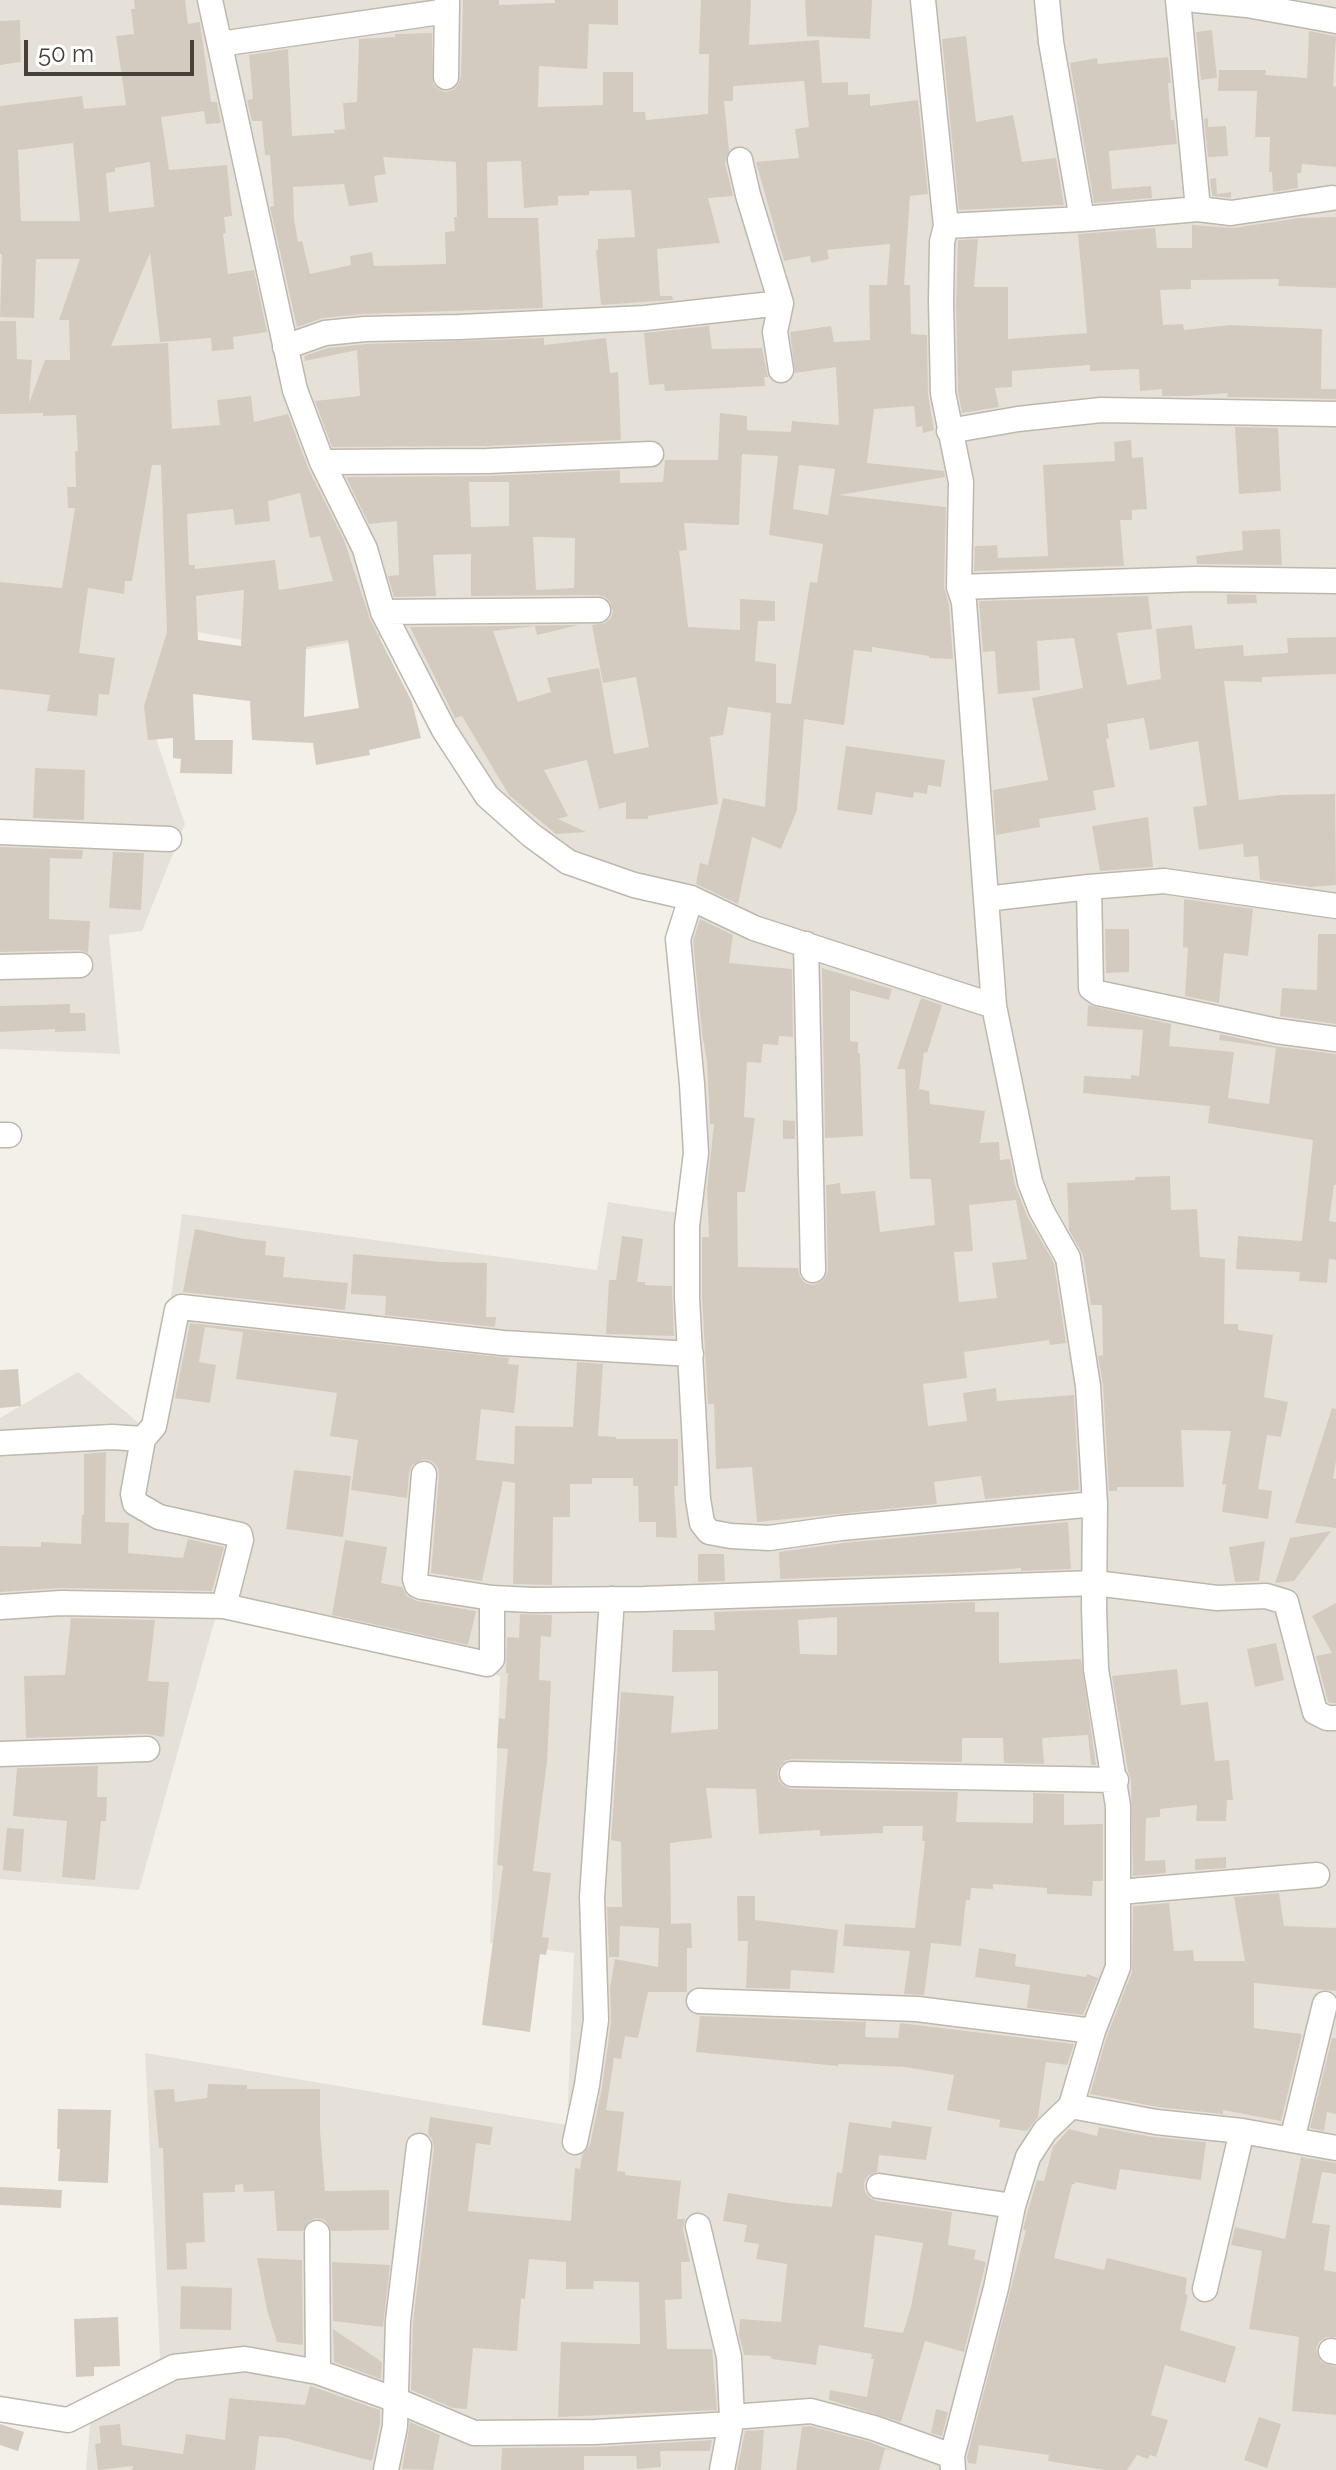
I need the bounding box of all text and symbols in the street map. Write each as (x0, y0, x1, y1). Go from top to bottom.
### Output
scale bar (28, 24, 198, 74)
text: 50 m (38, 39, 94, 68)

